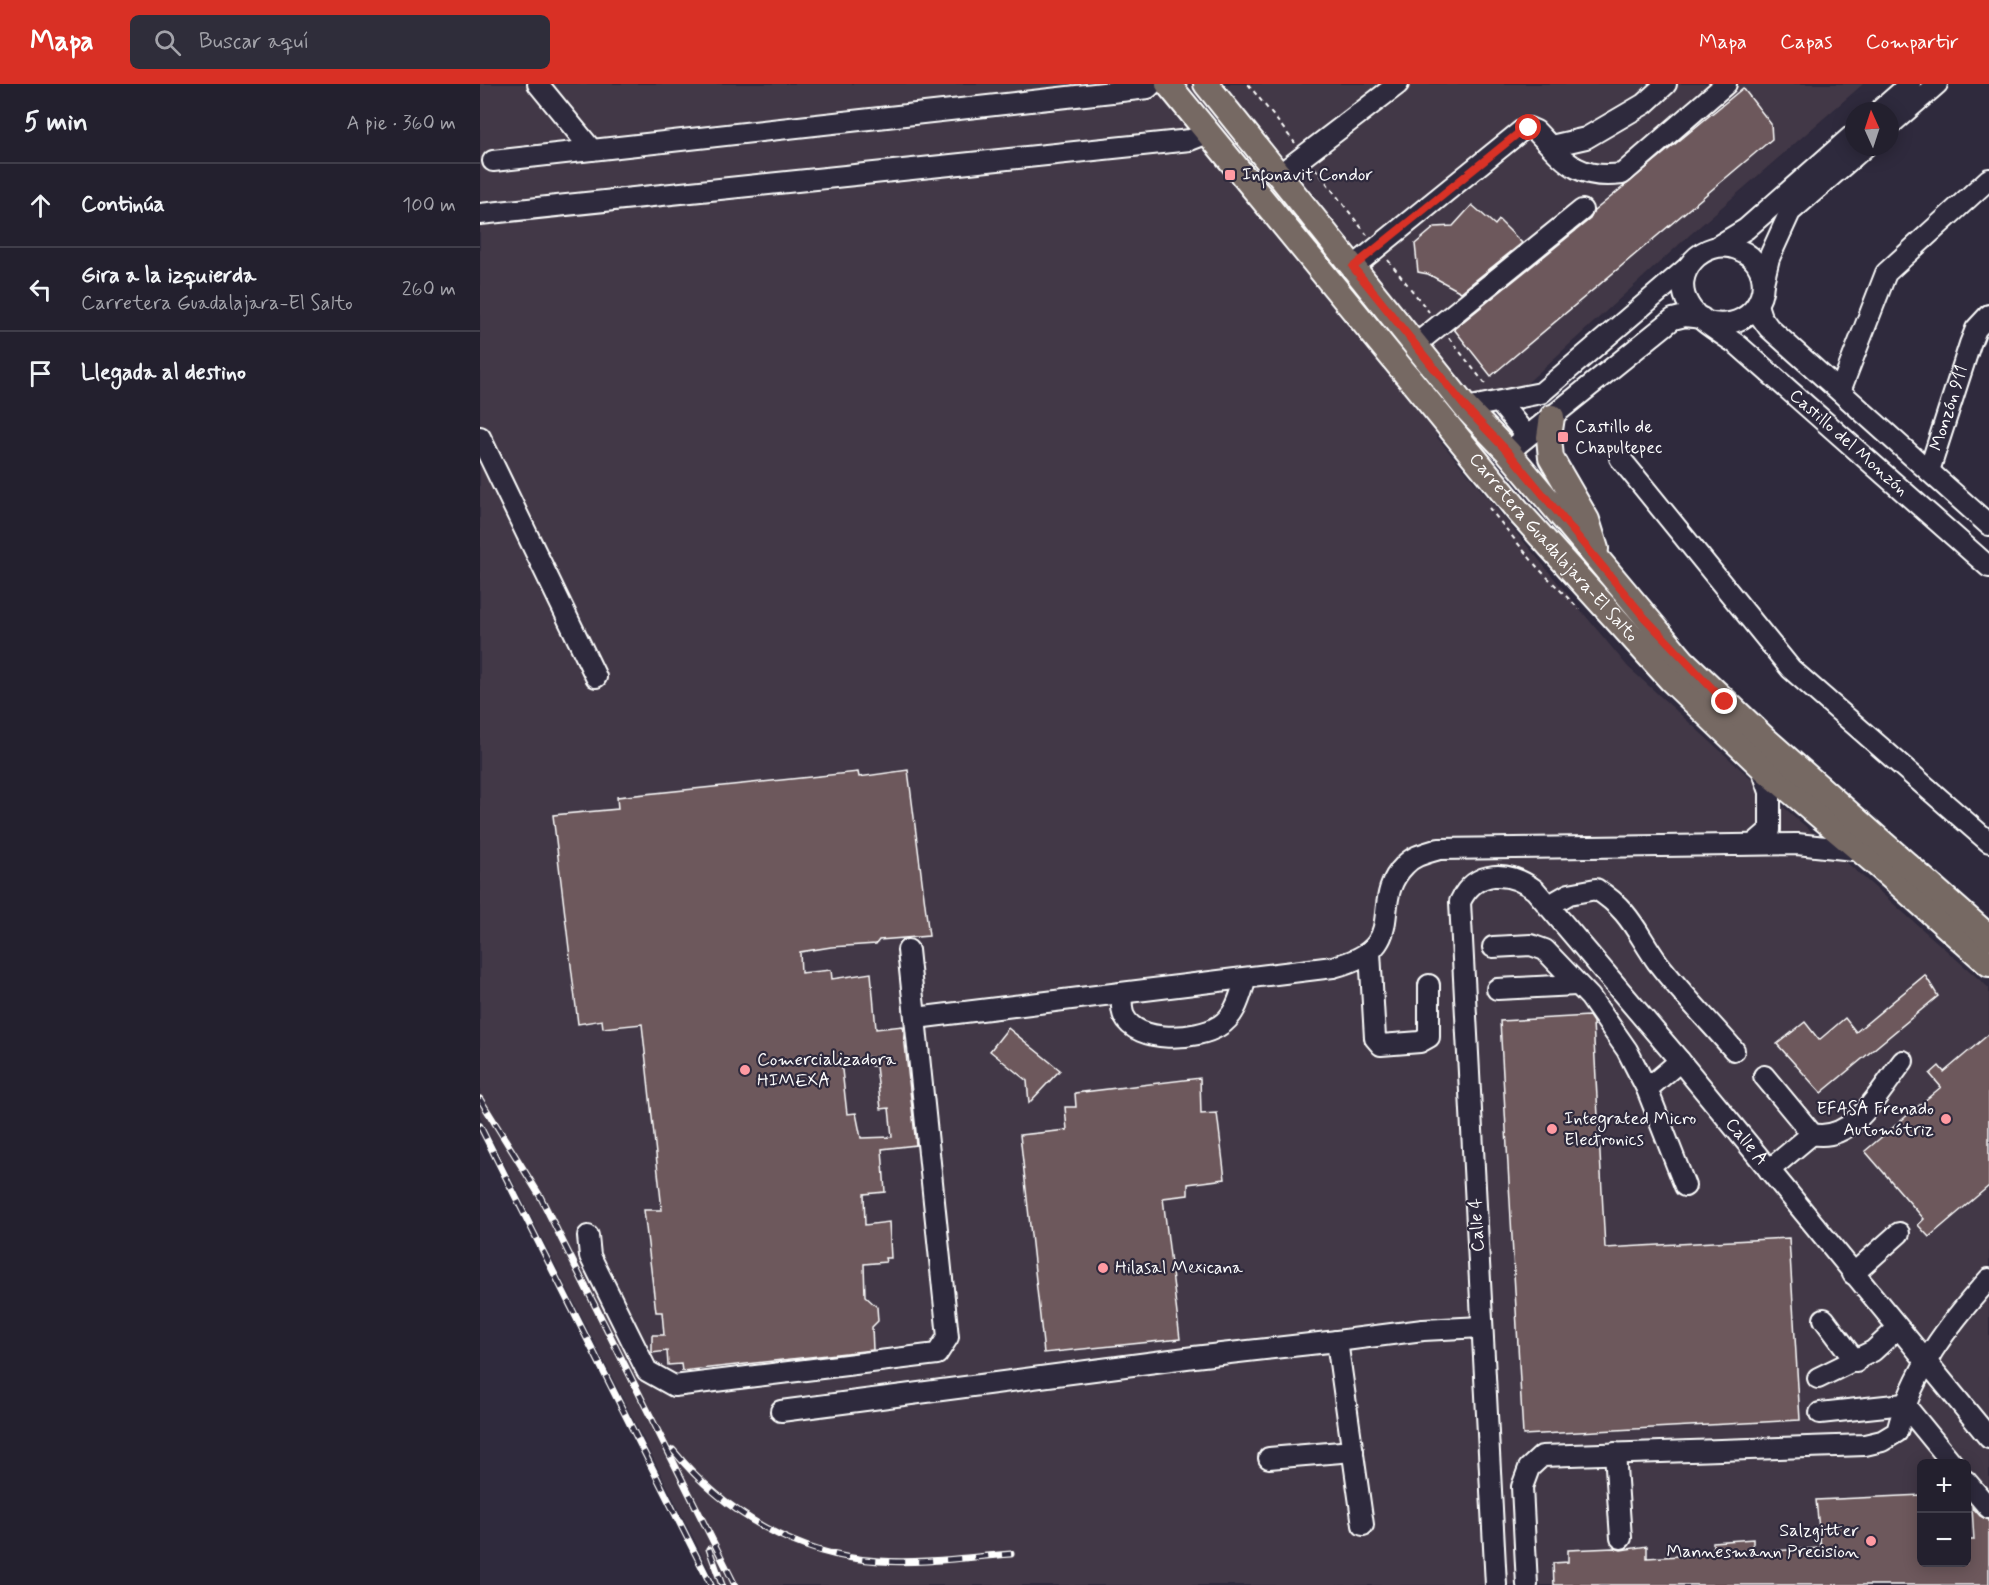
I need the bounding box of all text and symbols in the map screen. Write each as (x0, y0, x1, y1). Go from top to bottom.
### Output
search box (130, 15, 550, 69)
text: Mapa (30, 24, 94, 61)
icon: search (151, 26, 184, 59)
text: Buscar aquí (199, 28, 309, 56)
text: Mapa (1699, 28, 1747, 56)
text: Capas (1780, 28, 1833, 56)
text: Compartir (1866, 28, 1959, 56)
north arrow (1845, 102, 1899, 156)
text: 5 min (24, 106, 88, 140)
text: A pie · 360 m (347, 110, 456, 137)
route start (1515, 114, 1541, 140)
place label: Infonavit Condor (1242, 163, 1373, 189)
marker: Infonavit Condor (1223, 168, 1237, 182)
icon: ahead (24, 189, 57, 222)
text: Continúa (81, 191, 165, 219)
text: 100 m (402, 192, 456, 219)
text: Gira a la izquierda (81, 262, 256, 290)
icon: left (24, 273, 57, 306)
text: 260 m (402, 276, 456, 303)
text: Carretera Guadalajara-El Salto (81, 290, 353, 317)
icon: arrive (24, 357, 57, 390)
text: Llegada al destino (81, 359, 246, 387)
street label: Monzón 911 (1924, 362, 1974, 454)
street label: Castillo del Monzón (1784, 384, 1913, 502)
place label: Castillo de Chapultepec (1575, 415, 1662, 460)
marker: Castillo de Chapultepec (1556, 430, 1570, 444)
street label: Carretera Guadalajara-El Salto (1463, 448, 1643, 648)
route end (1711, 688, 1737, 714)
place label: Comercializadora HIMEXA (757, 1048, 896, 1093)
marker: Comercializadora HIMEXA (738, 1063, 752, 1077)
place label: EFASA Frenado Automótriz (1817, 1097, 1934, 1142)
place label: Integrated Micro Electronics (1564, 1107, 1696, 1152)
marker: EFASA Frenado Automótriz (1939, 1112, 1953, 1126)
street label: Calle A (1720, 1113, 1773, 1171)
marker: Integrated Micro Electronics (1545, 1122, 1559, 1136)
street label: Calle 4 (1464, 1197, 1490, 1253)
place label: Hilasal Mexicana (1115, 1256, 1243, 1280)
marker: Hilasal Mexicana (1096, 1261, 1110, 1275)
map controls (1917, 1459, 1971, 1567)
button: + (1917, 1459, 1971, 1513)
button: − (1917, 1513, 1971, 1567)
place label: Salzgitter Mannesmann Precision (1667, 1519, 1859, 1564)
marker: Salzgitter Mannesmann Precision (1864, 1534, 1878, 1548)

